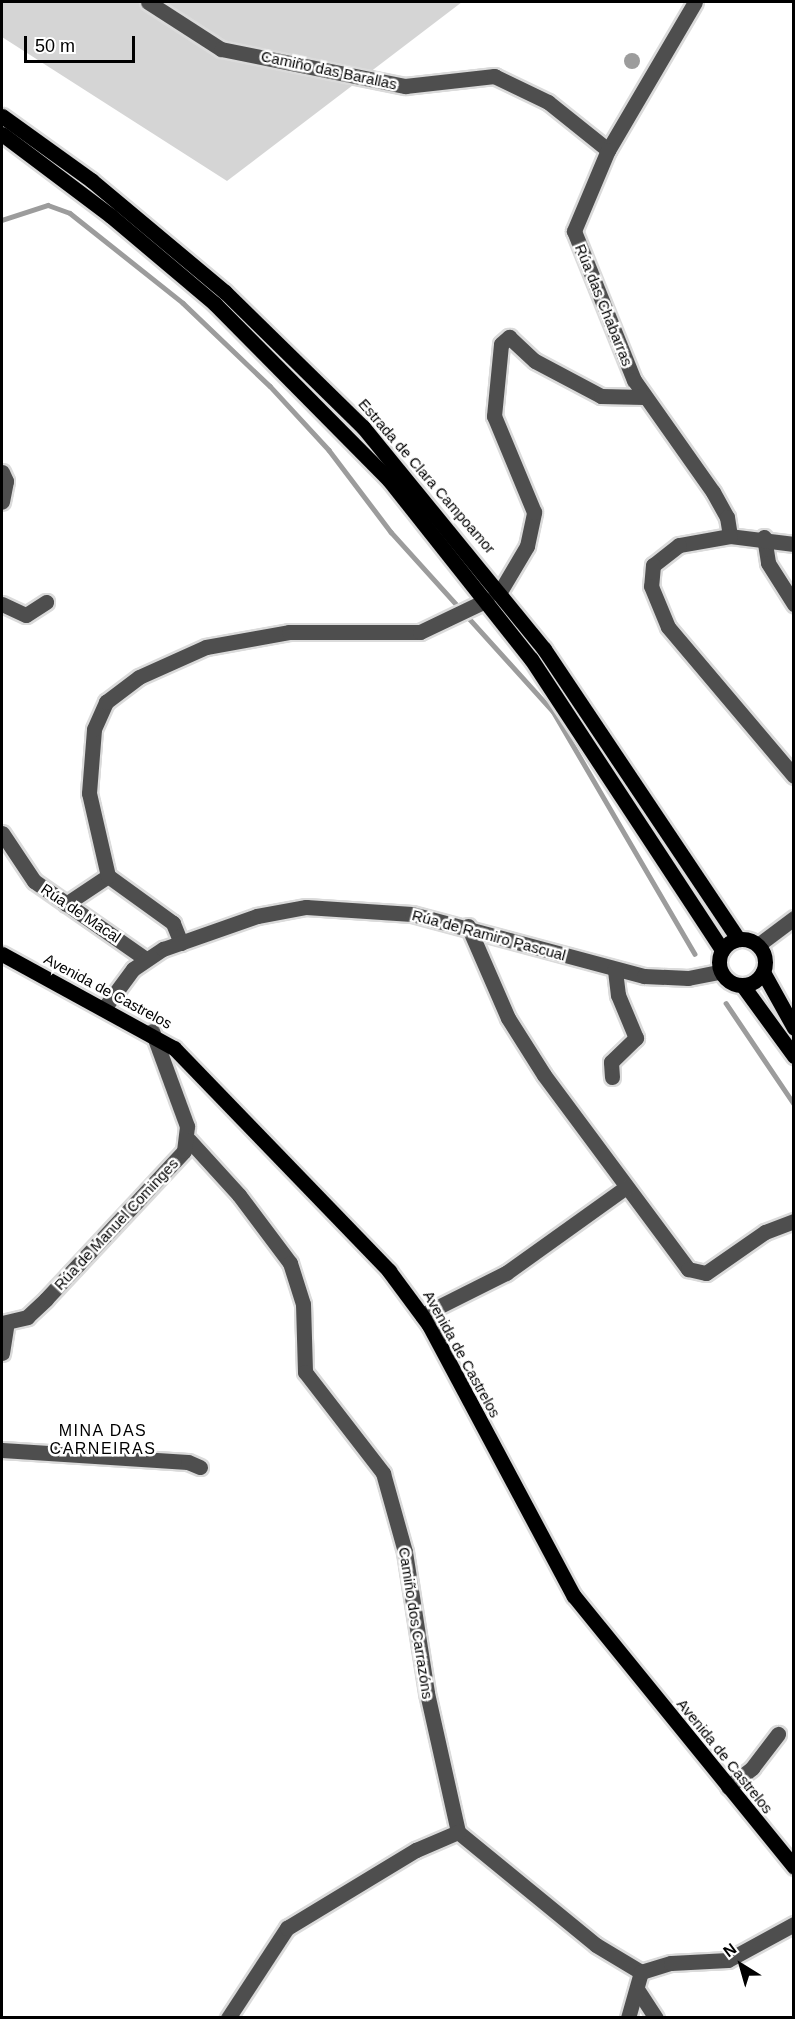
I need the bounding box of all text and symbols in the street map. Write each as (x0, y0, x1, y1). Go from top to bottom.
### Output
scale bar (27, 24, 138, 62)
text: 50 m (35, 36, 75, 56)
street label: Camiño das Barallas (259, 47, 399, 93)
street label: Rúa das Chabarras (571, 241, 637, 369)
street label: Estrada de Clara Campoamor (355, 395, 499, 557)
street label: Rúa de Macal (38, 880, 124, 946)
street label: Rúa de Ramiro Pascual (410, 906, 568, 964)
street label: Avenida de Castrelos (41, 950, 175, 1032)
street label: Rúa de Manuel Cominges (50, 1154, 182, 1294)
street label: Avenida de Castrelos (420, 1287, 504, 1421)
district label: MINA DAS CARNEIRAS (50, 1421, 156, 1459)
street label: Camiño dos Carrazóns (395, 1546, 437, 1700)
street label: Avenida de Castrelos (673, 1695, 777, 1817)
north arrow (711, 1935, 771, 1995)
text: N (720, 1940, 740, 1960)

